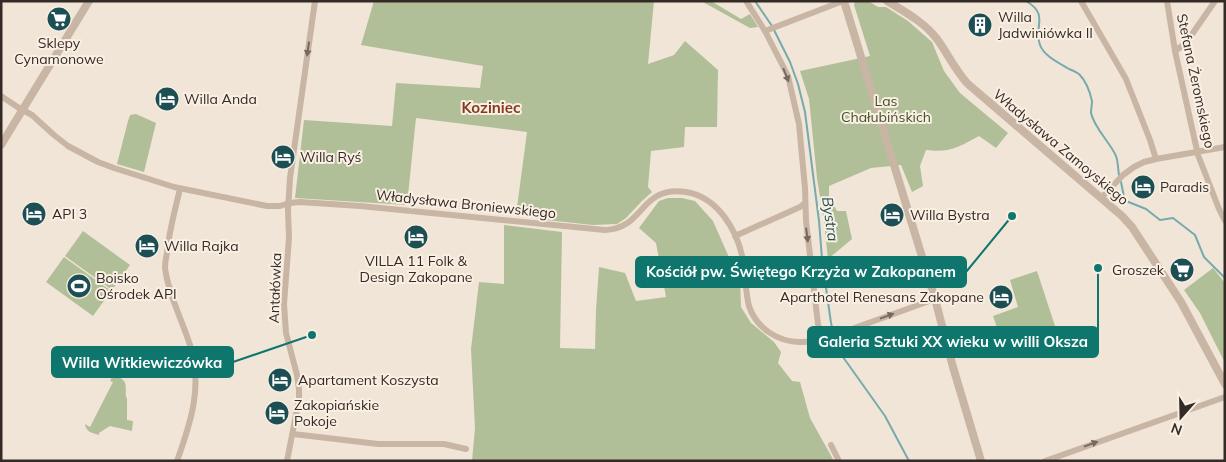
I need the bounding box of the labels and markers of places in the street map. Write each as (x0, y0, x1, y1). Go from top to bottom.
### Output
supermarket icon: Sklepy Cynamonowe (46, 6, 72, 32)
place label: Willa Jadwiniówka II (998, 8, 1093, 42)
building icon: Willa Jadwiniówka II (967, 12, 993, 38)
place label: Sklepy Cynamonowe (14, 34, 104, 68)
hotel icon: Willa Anda (154, 86, 180, 112)
place label: Willa Anda (184, 90, 257, 108)
hotel icon: Willa Ryś (270, 144, 296, 170)
place label: Willa Ryś (300, 148, 362, 166)
hotel icon: Paradis (1130, 174, 1156, 200)
place label: Paradis (1160, 178, 1209, 196)
hotel icon: API 3 (21, 201, 47, 227)
hotel icon: Willa Bystra (879, 202, 905, 228)
place label: API 3 (52, 205, 87, 223)
place label: Willa Bystra (910, 206, 990, 224)
hotel icon: VILLA 11 Folk & Design Zakopane (403, 224, 429, 250)
hotel icon: Willa Rajka (134, 233, 160, 259)
place label: Willa Rajka (164, 237, 239, 255)
place label: VILLA 11 Folk & Design Zakopane (360, 252, 472, 286)
callout: Kościół pw. Świętego Krzyża w Zakopanem (636, 257, 966, 287)
supermarket icon: Groszek (1169, 257, 1195, 283)
place label: Groszek (1112, 261, 1165, 279)
place label: Boisko Ośrodek API (96, 269, 177, 303)
sports icon: Boisko Ośrodek API (66, 273, 92, 299)
hotel icon: Aparthotel Renesans Zakopane (988, 284, 1014, 310)
place label: Aparthotel Renesans Zakopane (780, 288, 984, 306)
callout: Galeria Sztuki XX wieku w willi Oksza (808, 327, 1098, 357)
callout: Willa Witkiewiczówka (52, 347, 233, 377)
hotel icon: Apartament Koszysta (267, 367, 293, 393)
place label: Apartament Koszysta (298, 371, 439, 389)
place label: Zakopiańskie Pokoje (294, 396, 379, 430)
hotel icon: Zakopiańskie Pokoje (264, 400, 290, 426)

